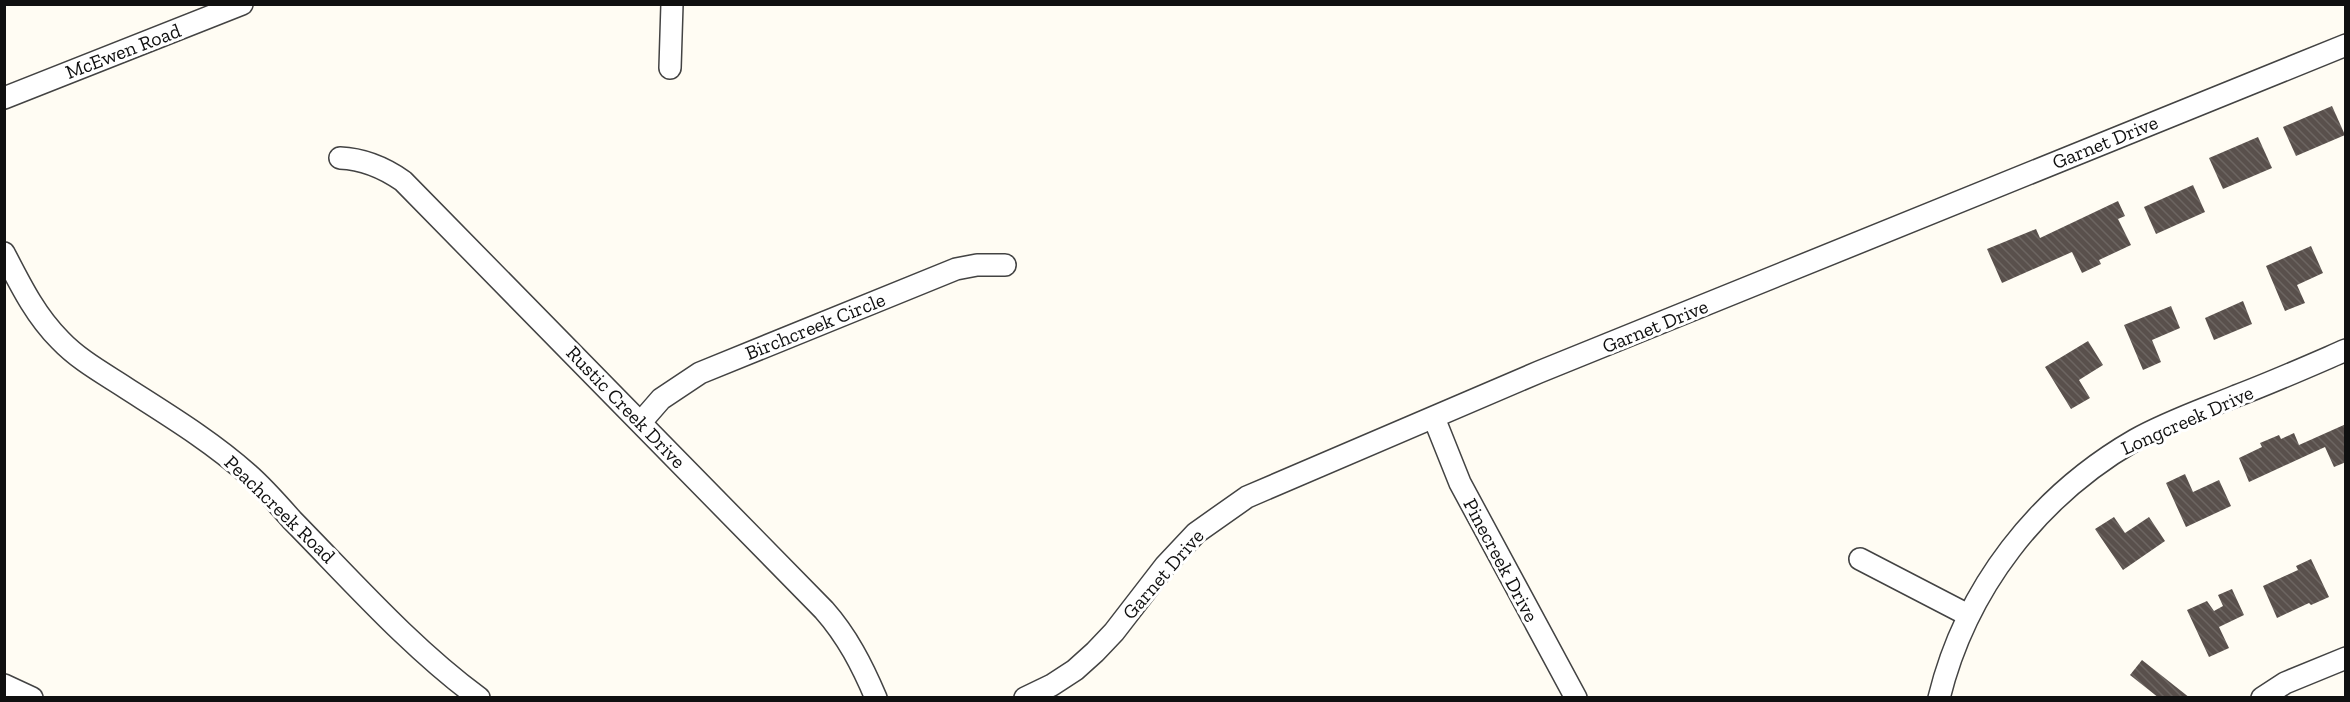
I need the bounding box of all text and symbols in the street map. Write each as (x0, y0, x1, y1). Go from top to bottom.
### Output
street label: McEwen Road (62, 18, 184, 84)
street label: Garnet Drive (2049, 110, 2161, 174)
street label: Birchcreek Circle (742, 287, 888, 365)
street label: Garnet Drive (1599, 294, 1711, 358)
street label: Rustic Creek Drive (561, 341, 691, 473)
street label: Longcreek Drive (2117, 380, 2257, 460)
street label: Peachcreek Road (220, 450, 340, 568)
street label: Pinecreek Drive (1458, 494, 1544, 626)
street label: Garnet Drive (1117, 524, 1209, 624)

